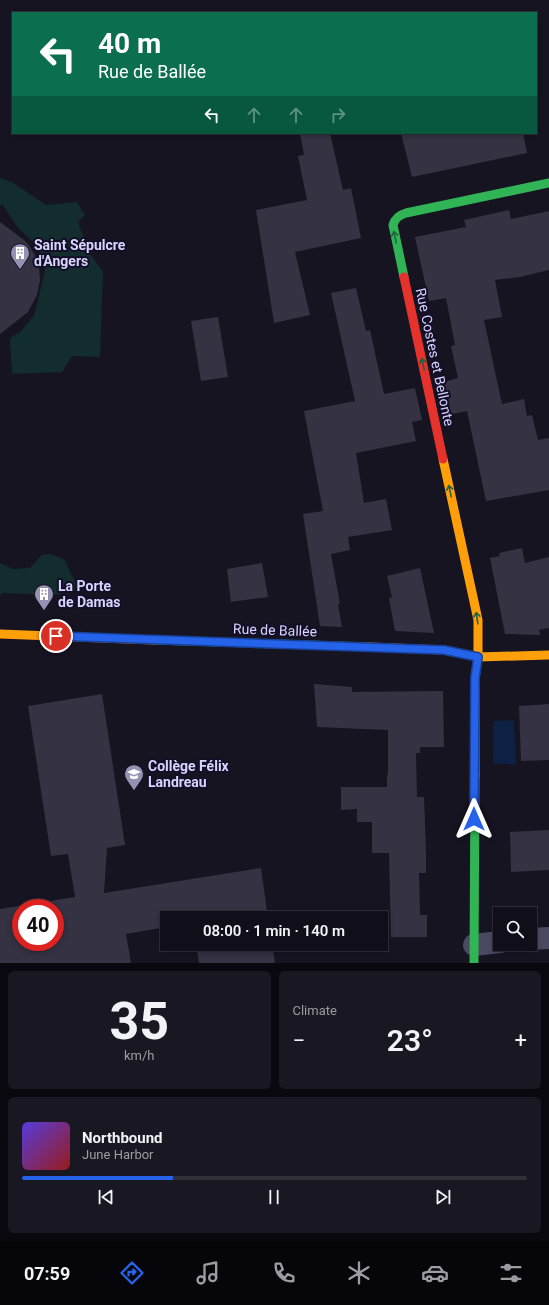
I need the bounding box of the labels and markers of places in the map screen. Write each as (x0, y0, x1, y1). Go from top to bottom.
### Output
place label: Saint Sépulcre d'Angers (34, 237, 126, 269)
building icon: Saint Sépulcre d'Angers (9, 242, 31, 270)
place label: La Porte de Damas (58, 578, 120, 610)
building icon: La Porte de Damas (33, 583, 55, 611)
pin (39, 619, 73, 653)
place label: Collège Félix Landreau (148, 758, 230, 790)
school or university icon: Collège Félix Landreau (123, 763, 145, 791)

